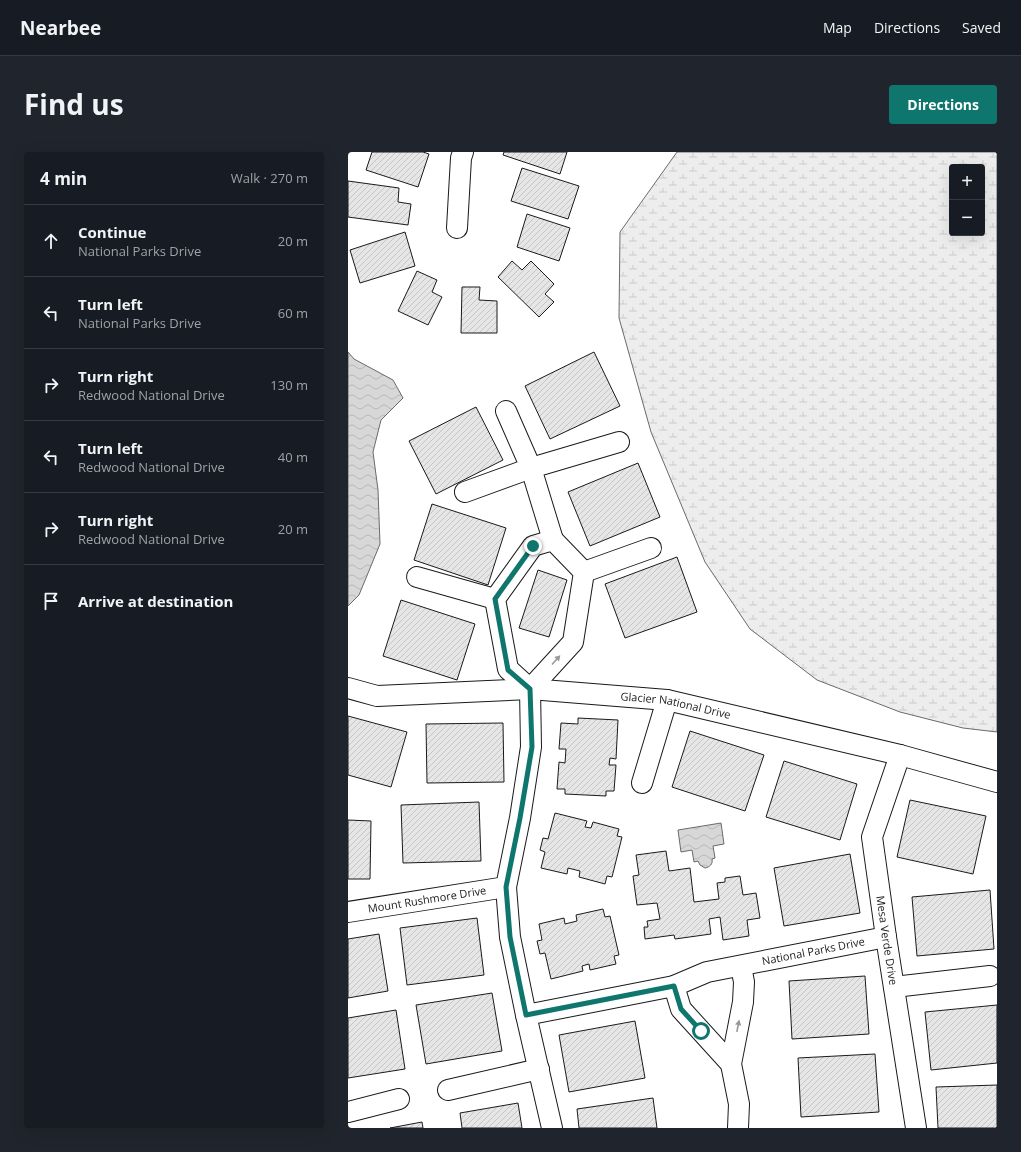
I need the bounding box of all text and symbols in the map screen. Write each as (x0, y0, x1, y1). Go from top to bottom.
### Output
text: Nearbee (20, 15, 101, 41)
text: Map (823, 18, 852, 37)
text: Directions (874, 18, 940, 37)
text: Saved (962, 18, 1001, 37)
text: Find us (24, 85, 124, 123)
button: Directions (889, 85, 997, 124)
map controls (949, 164, 985, 236)
button: + (949, 164, 985, 200)
text: 4 min (40, 167, 87, 190)
text: Walk · 270 m (231, 169, 308, 187)
button: − (949, 200, 985, 236)
text: Continue (78, 222, 146, 242)
icon: ahead (40, 230, 62, 252)
text: 20 m (278, 232, 308, 250)
text: National Parks Drive (78, 242, 201, 260)
text: Turn left (78, 294, 143, 314)
icon: left (40, 302, 62, 324)
text: 60 m (278, 304, 308, 322)
text: National Parks Drive (78, 314, 201, 332)
text: Turn right (78, 366, 153, 386)
icon: right (40, 374, 62, 396)
text: 130 m (270, 376, 308, 394)
text: Redwood National Drive (78, 386, 225, 404)
text: Turn left (78, 438, 143, 458)
icon: left (40, 446, 62, 468)
text: 40 m (278, 448, 308, 466)
text: Redwood National Drive (78, 458, 225, 476)
text: Turn right (78, 510, 153, 530)
icon: right (40, 518, 62, 540)
text: 20 m (278, 520, 308, 538)
text: Redwood National Drive (78, 530, 225, 548)
route end (524, 537, 542, 555)
icon: arrive (40, 590, 62, 612)
text: Arrive at destination (78, 591, 233, 611)
one-way arrow (551, 655, 561, 665)
street label: Glacier National Drive (620, 688, 732, 722)
street label: Mount Rushmore Drive (367, 882, 487, 916)
street label: Mesa Verde Drive (873, 895, 901, 986)
street label: National Parks Drive (761, 933, 866, 968)
one-way arrow (736, 1020, 742, 1032)
route start (692, 1022, 710, 1040)

